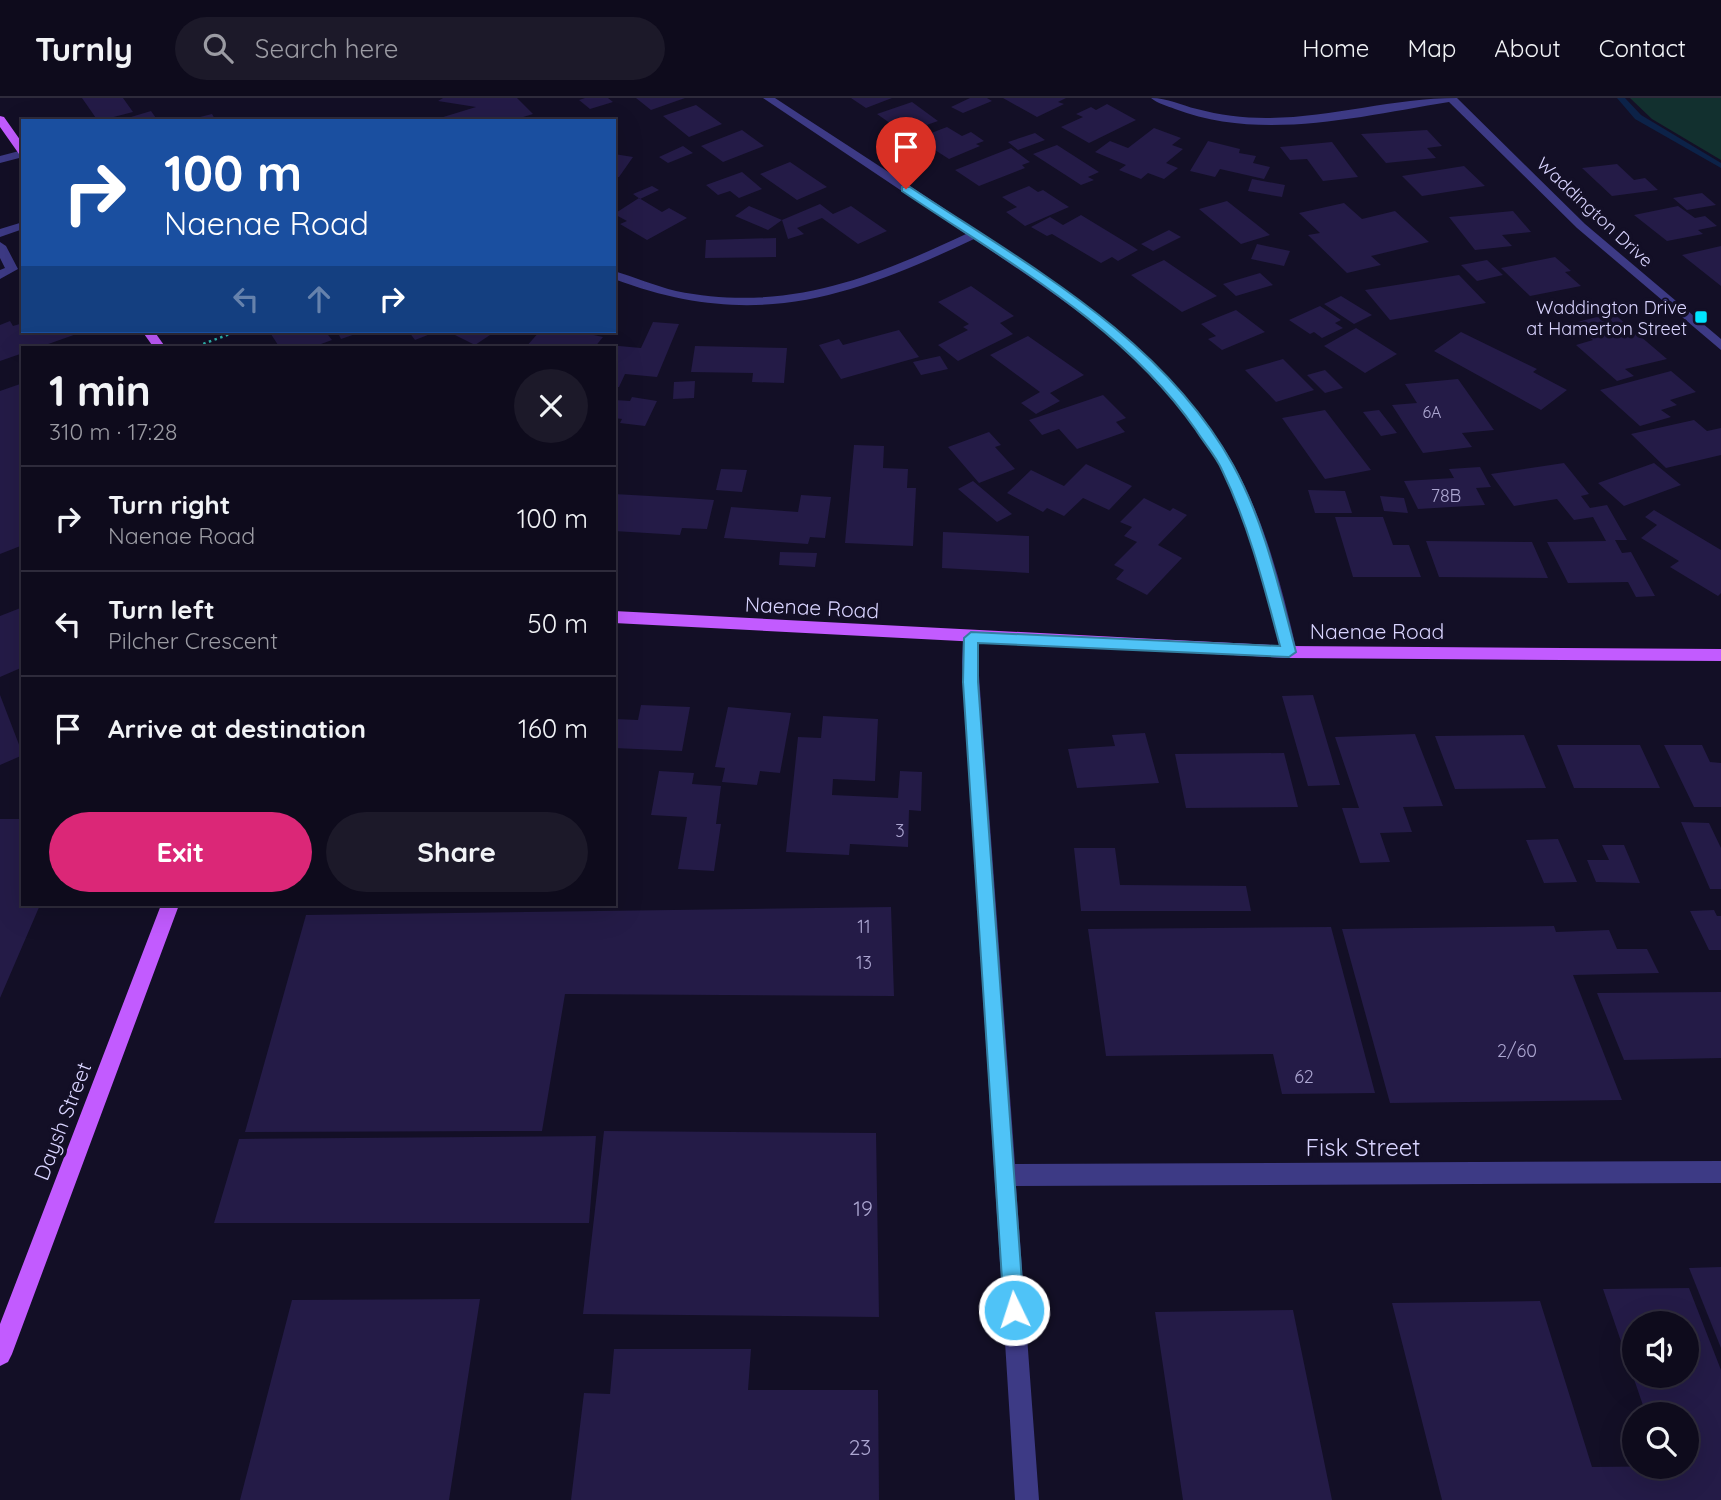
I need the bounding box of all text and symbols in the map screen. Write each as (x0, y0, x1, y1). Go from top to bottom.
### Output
search box (175, 17, 665, 80)
text: Turnly (35, 28, 133, 69)
icon: search (199, 29, 237, 67)
text: Search here (255, 32, 398, 65)
text: Home (1302, 33, 1369, 63)
text: Map (1407, 33, 1456, 63)
text: About (1494, 33, 1561, 63)
text: Contact (1599, 33, 1686, 63)
pin (876, 117, 936, 189)
icon: arrive (887, 128, 925, 166)
text: 100 m (164, 142, 302, 203)
icon: right (49, 147, 140, 238)
street label: Waddington Drive (1532, 152, 1658, 272)
text: Naenae Road (164, 203, 369, 243)
icon: left (227, 280, 265, 318)
icon: ahead (300, 280, 338, 318)
icon: right (373, 280, 411, 318)
place label: Waddington Drive at Hamerton Street (1526, 296, 1687, 340)
marker: Waddington Drive at Hamerton Street (1693, 309, 1709, 325)
text: 1 min (49, 364, 151, 417)
button: close (514, 369, 588, 443)
house number: 6A (1423, 402, 1441, 422)
text: 310 m · 17:28 (49, 417, 177, 446)
house number: 78B (1431, 484, 1461, 507)
text: Turn right (108, 488, 230, 521)
icon: right (49, 500, 87, 538)
text: 100 m (517, 502, 588, 535)
text: Naenae Road (108, 521, 255, 550)
street label: Naenae Road (744, 590, 880, 624)
text: Turn left (108, 593, 215, 626)
icon: left (49, 605, 87, 643)
text: 50 m (528, 607, 588, 640)
street label: Naenae Road (1310, 618, 1444, 644)
text: Pilcher Crescent (108, 626, 278, 655)
icon: arrive (49, 710, 87, 748)
text: Arrive at destination (108, 712, 366, 745)
text: 160 m (518, 712, 588, 745)
button: Exit (49, 812, 312, 892)
button: Share (326, 812, 588, 892)
house number: 3 (895, 819, 905, 842)
house number: 11 (857, 915, 871, 938)
house number: 13 (856, 951, 872, 974)
house number: 2/60 (1497, 1039, 1537, 1062)
street label: Daysh Street (28, 1058, 96, 1184)
house number: 62 (1294, 1065, 1314, 1088)
street label: Fisk Street (1306, 1132, 1420, 1162)
house number: 19 (853, 1195, 873, 1221)
position arrow (977, 1273, 1051, 1347)
map controls (1622, 1311, 1699, 1479)
button: sound (1622, 1311, 1699, 1388)
button: search (1622, 1402, 1699, 1479)
house number: 23 (849, 1434, 871, 1460)

